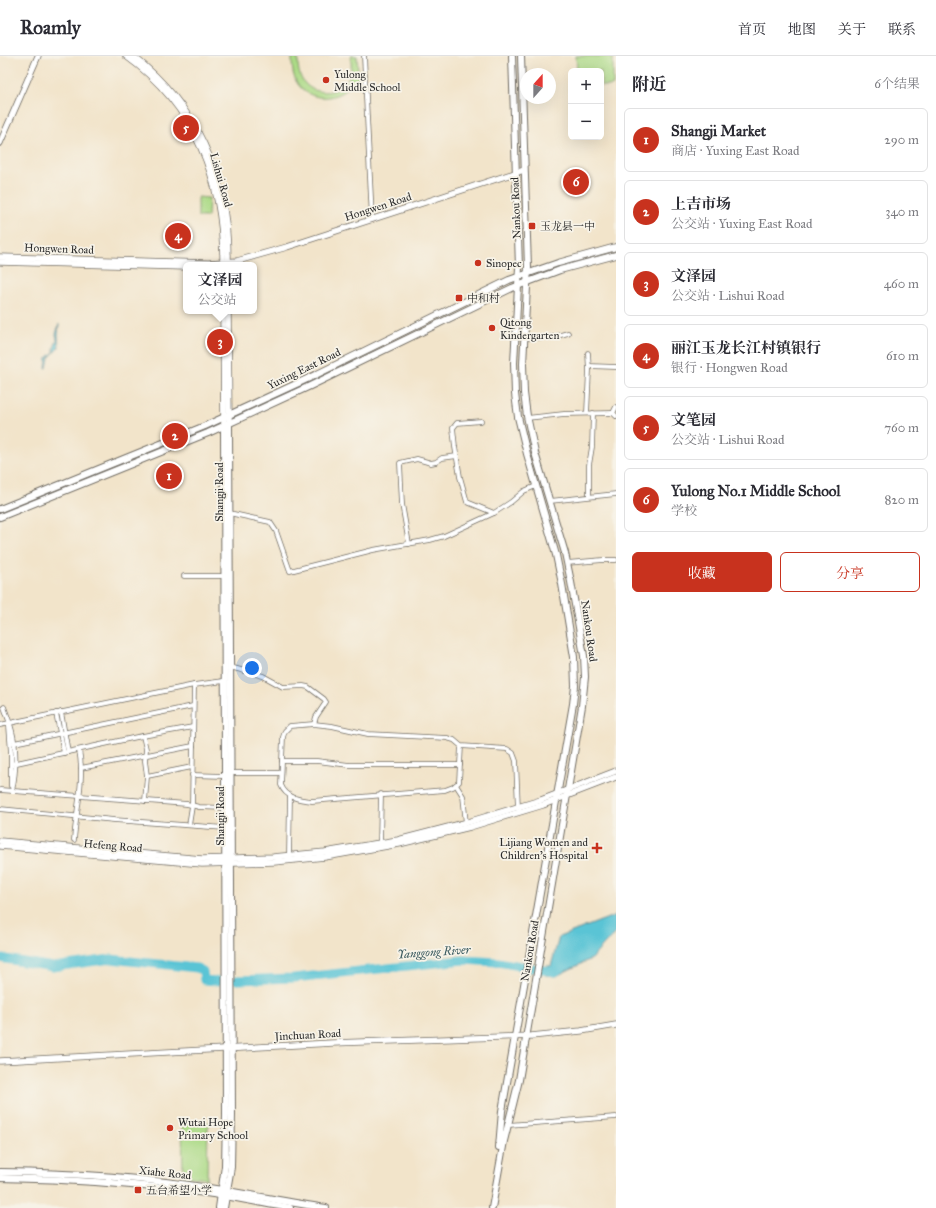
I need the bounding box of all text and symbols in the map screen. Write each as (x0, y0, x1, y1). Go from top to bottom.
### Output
text: Roamly (20, 16, 81, 39)
text: 首页 (738, 21, 766, 38)
text: 地图 (788, 21, 816, 38)
text: 关于 (838, 21, 866, 38)
text: 联系 (888, 21, 916, 38)
place label: Yulong Middle School (334, 68, 400, 94)
north arrow (520, 68, 556, 104)
map controls (568, 68, 604, 140)
button: + (568, 68, 604, 104)
text: 附近 (632, 74, 666, 95)
marker: Yulong Middle School (321, 75, 331, 85)
text: 6个结果 (874, 76, 920, 92)
button: − (568, 104, 604, 140)
pin: 5 (173, 113, 199, 143)
text: Shangji Market (671, 122, 766, 140)
text: 1 (643, 132, 649, 148)
text: 290 m (884, 132, 919, 148)
text: 商店 · Yuxing East Road (671, 143, 800, 159)
street label: Lishui Road (207, 151, 235, 209)
pin: 6 (563, 167, 589, 197)
street label: Nankou Road (508, 176, 524, 239)
street label: Hongwen Road (343, 190, 414, 224)
text: 上吉市场 (671, 195, 731, 213)
text: 2 (643, 204, 649, 220)
text: 340 m (885, 204, 919, 220)
text: 公交站 · Yuxing East Road (671, 216, 813, 232)
place label: 玉龙县一中 (540, 220, 595, 233)
pin: 4 (165, 221, 191, 251)
marker: 玉龙县一中 (527, 221, 537, 231)
street label: Hongwen Road (24, 241, 95, 257)
place label: Sinopec (486, 257, 522, 270)
marker: Sinopec (473, 258, 483, 268)
popup (183, 262, 257, 314)
text: 文泽园 (671, 267, 716, 285)
text: 文泽园 (197, 271, 243, 289)
text: 3 (643, 276, 649, 292)
text: 460 m (884, 276, 919, 292)
text: 公交站 · Lishui Road (671, 288, 785, 304)
text: 公交站 (197, 292, 237, 308)
place label: 中和村 (467, 292, 500, 305)
marker: 中和村 (454, 293, 464, 303)
place label: Qitong Kindergarten (500, 316, 559, 342)
marker: Qitong Kindergarten (487, 323, 497, 333)
pin: 3 (207, 327, 233, 357)
text: 丽江玉龙长江村镇银行 (671, 339, 821, 357)
street label: Yuxing East Road (265, 345, 343, 392)
text: 4 (642, 348, 650, 364)
text: 610 m (886, 348, 919, 364)
text: 银行 · Hongwen Road (671, 360, 788, 376)
text: 文笔园 (671, 411, 716, 429)
text: 5 (643, 420, 649, 436)
text: 760 m (884, 420, 919, 436)
pin: 2 (162, 421, 188, 451)
text: 公交站 · Lishui Road (671, 432, 785, 448)
pin: 1 (156, 461, 182, 491)
street label: Shangji Road (213, 462, 226, 522)
text: Yulong No.1 Middle School (671, 482, 841, 500)
text: 6 (643, 492, 649, 508)
text: 820 m (884, 492, 919, 508)
text: 学校 (671, 503, 697, 519)
button: 收藏 (632, 552, 772, 592)
button: 分享 (780, 552, 920, 592)
street label: Nankou Road (578, 599, 600, 663)
your location (242, 658, 262, 678)
street label: Shangji Road (214, 786, 227, 846)
place label: Lijiang Women and Children's Hospital (499, 836, 588, 862)
street label: Hefeng Road (83, 837, 143, 855)
marker: Lijiang Women and Children's Hospital (591, 842, 603, 854)
street label: Nankou Road (518, 919, 542, 983)
water label: Yanggong River (397, 942, 472, 962)
street label: Jinchuan Road (274, 1027, 342, 1044)
place label: Wutai Hope Primary School (178, 1116, 248, 1142)
marker: Wutai Hope Primary School (165, 1123, 175, 1133)
street label: Xiahe Road (138, 1164, 192, 1182)
place label: 五台希望小学 (146, 1184, 212, 1197)
marker: 五台希望小学 (133, 1185, 143, 1195)

